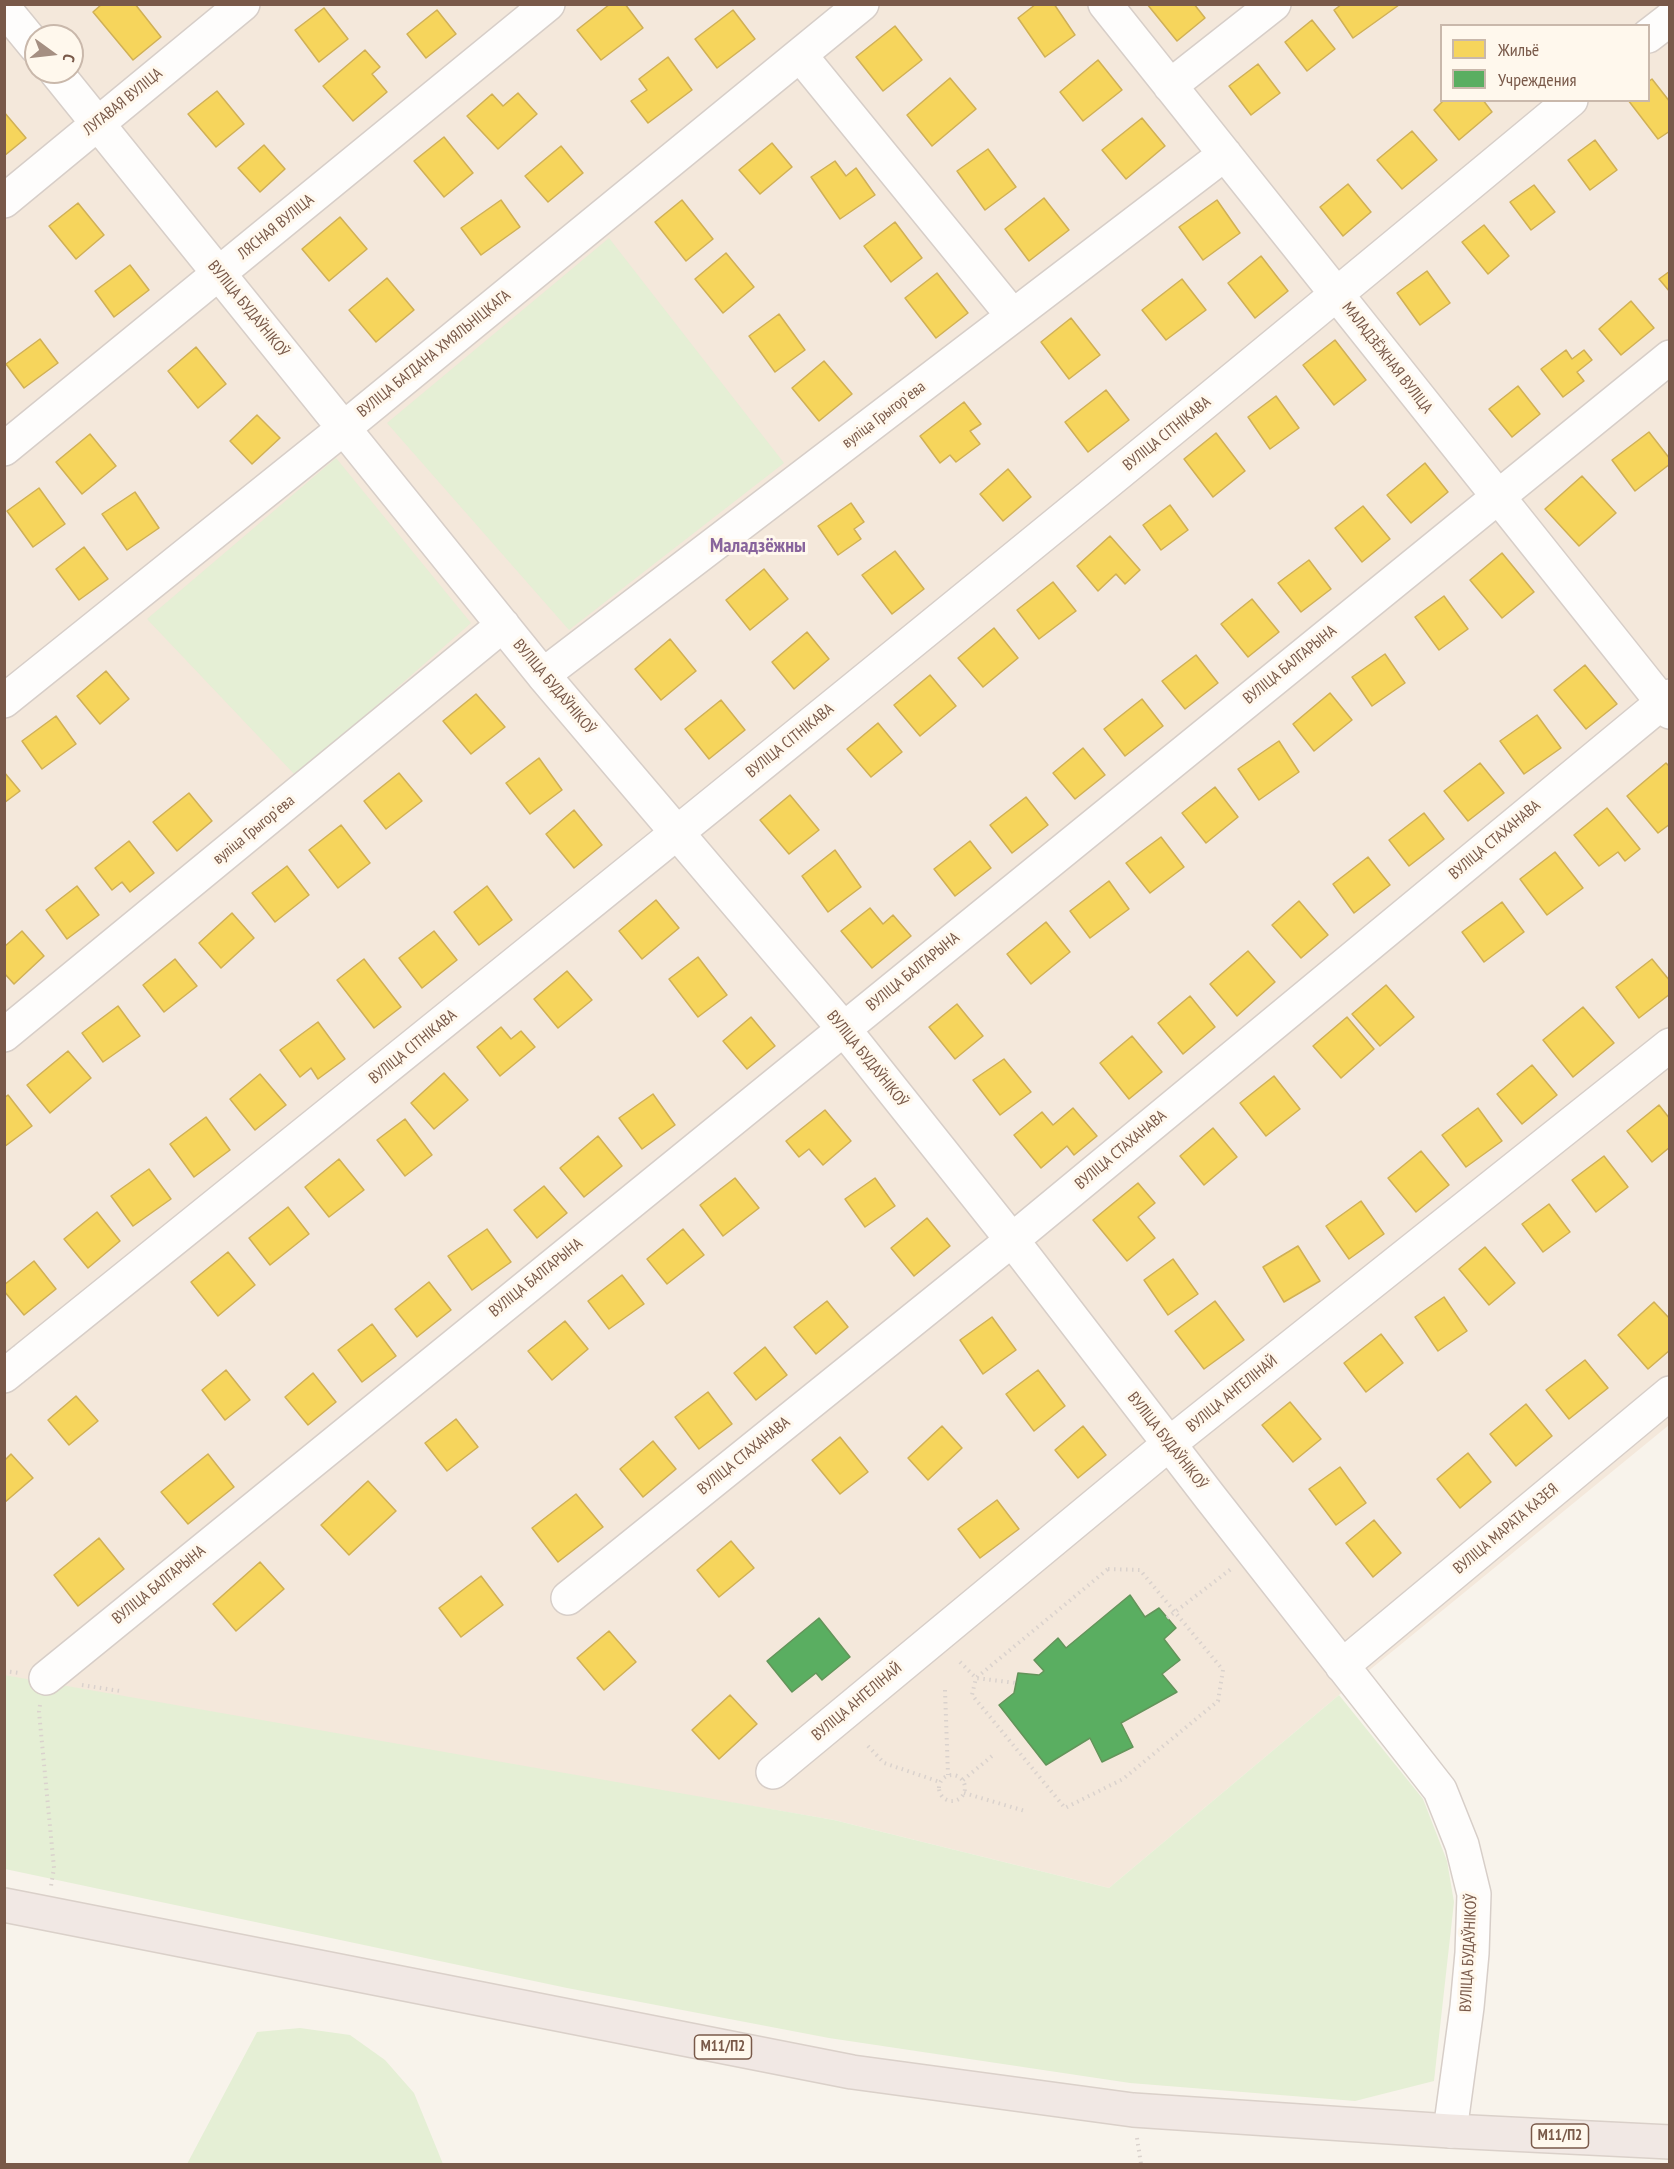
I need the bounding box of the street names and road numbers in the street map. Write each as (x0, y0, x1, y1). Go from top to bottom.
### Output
street label: ЛУГАВАЯ ВУЛІЦА (80, 64, 166, 140)
street label: ЛЯСНАЯ ВУЛІЦА (234, 190, 318, 264)
street label: ВУЛІЦА БУДАЎНІКОЎ (203, 257, 293, 361)
street label: ВУЛІЦА БАГДАНА ХМЯЛЬНІЦКАГА (353, 286, 515, 422)
street label: МАЛАДЗЁЖНАЯ ВУЛІЦА (1338, 299, 1436, 417)
street label: вуліца Грыгорʼева (839, 377, 929, 453)
street label: ВУЛІЦА СІТНІКАВА (1119, 393, 1215, 475)
street label: ВУЛІЦА БАЛГАРЫНА (1240, 622, 1340, 708)
street label: ВУЛІЦА БУДАЎНІКОЎ (509, 636, 599, 738)
street label: ВУЛІЦА СІТНІКАВА (742, 700, 838, 782)
street label: вуліца Грыгорʼева (209, 791, 299, 869)
street label: ВУЛІЦА СТАХАНАВА (1445, 796, 1545, 884)
street label: ВУЛІЦА БАЛГАРЫНА (863, 929, 963, 1015)
street label: ВУЛІЦА СІТНІКАВА (365, 1006, 461, 1088)
street label: ВУЛІЦА БУДАЎНІКОЎ (822, 1007, 912, 1111)
street label: ВУЛІЦА СТАХАНАВА (1071, 1106, 1171, 1194)
street label: ВУЛІЦА БАЛГАРЫНА (486, 1235, 586, 1321)
street label: ВУЛІЦА АНГЕЛІНАЙ (1183, 1351, 1281, 1437)
street label: ВУЛІЦА БУДАЎНІКОЎ (1123, 1389, 1211, 1493)
street label: ВУЛІЦА СТАХАНАВА (694, 1413, 794, 1499)
street label: ВУЛІЦА МАРАТА КАЗЕЯ (1450, 1480, 1562, 1578)
street label: ВУЛІЦА БАЛГАРЫНА (109, 1542, 209, 1628)
street label: ВУЛІЦА АНГЕЛІНАЙ (808, 1659, 906, 1745)
street label: ВУЛІЦА БУДАЎНІКОЎ (1456, 1893, 1482, 2013)
road number: М11/П2 (694, 2035, 752, 2059)
road number: М11/П2 (1532, 2124, 1588, 2148)

